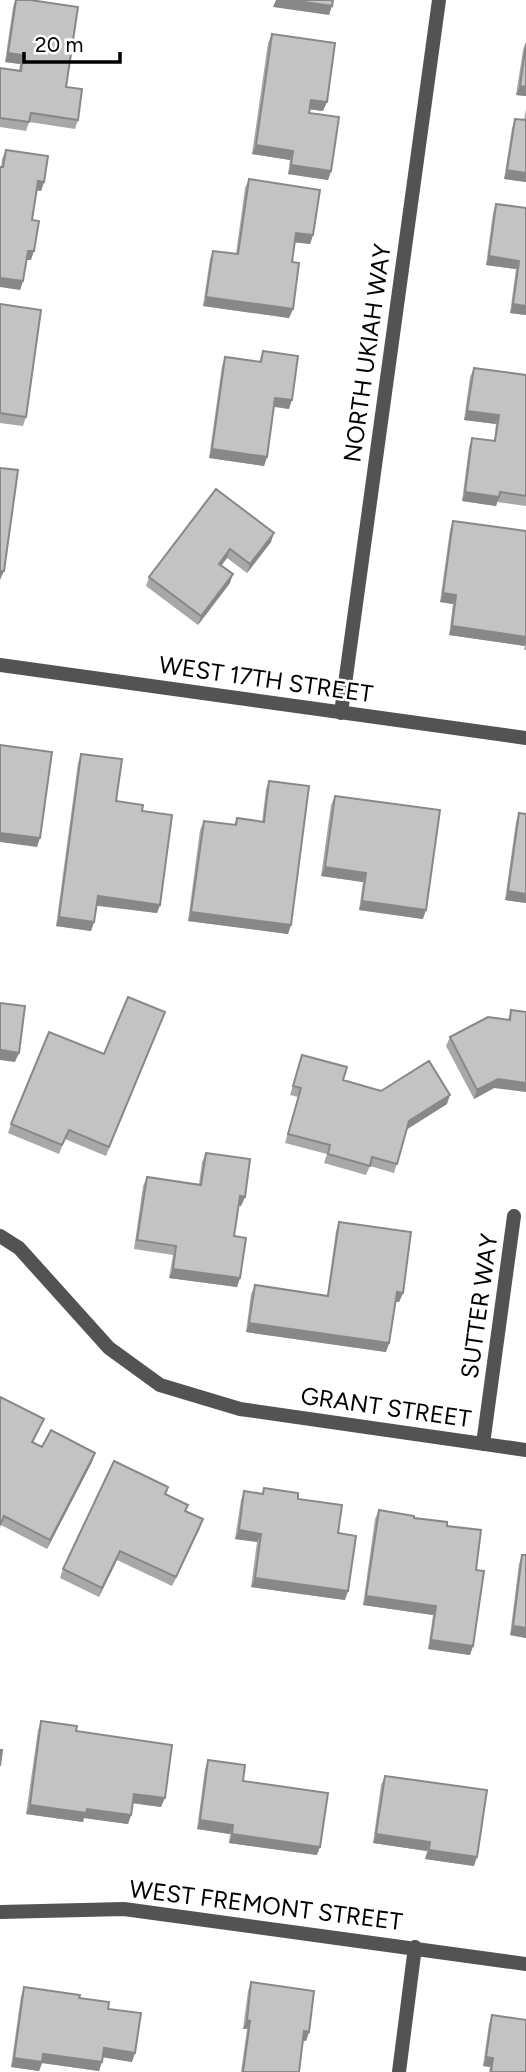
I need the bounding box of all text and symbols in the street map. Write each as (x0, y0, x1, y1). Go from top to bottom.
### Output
scale bar (24, 21, 121, 65)
text: 20 m (35, 32, 83, 57)
street label: NORTH UKIAH WAY (337, 241, 397, 464)
street label: WEST 17TH STREET (157, 650, 375, 708)
street label: SUTTER WAY (454, 1231, 504, 1380)
street label: GRANT STREET (299, 1381, 473, 1433)
street label: WEST FREMONT STREET (128, 1874, 404, 1936)

